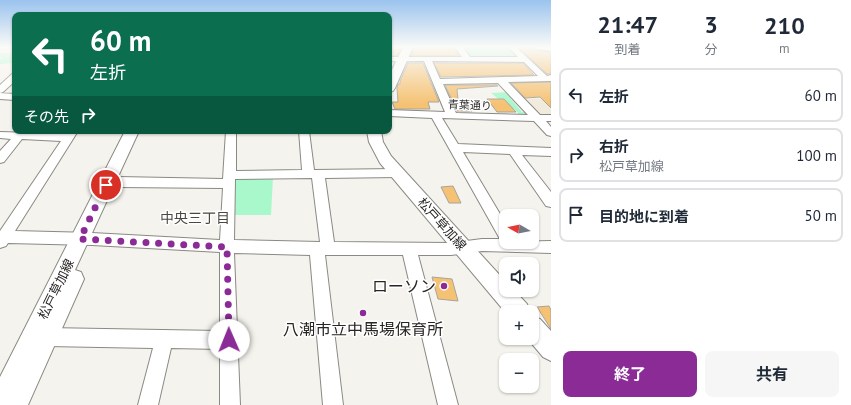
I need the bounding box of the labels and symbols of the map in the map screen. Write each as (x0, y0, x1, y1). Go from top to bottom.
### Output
street label: 青葉通り (448, 97, 492, 113)
pin (89, 168, 123, 202)
street label: 松戸草加線 (414, 194, 470, 254)
district label: 中央三丁目 (160, 209, 230, 227)
north arrow (499, 209, 539, 249)
street label: 松戸草加線 (34, 256, 78, 322)
place label: ローソン (372, 276, 436, 296)
marker: ローソン (439, 281, 449, 291)
marker: 八潮市立中馬場保育所 (358, 308, 368, 318)
position arrow (208, 319, 250, 361)
place label: 八潮市立中馬場保育所 (283, 319, 443, 339)

